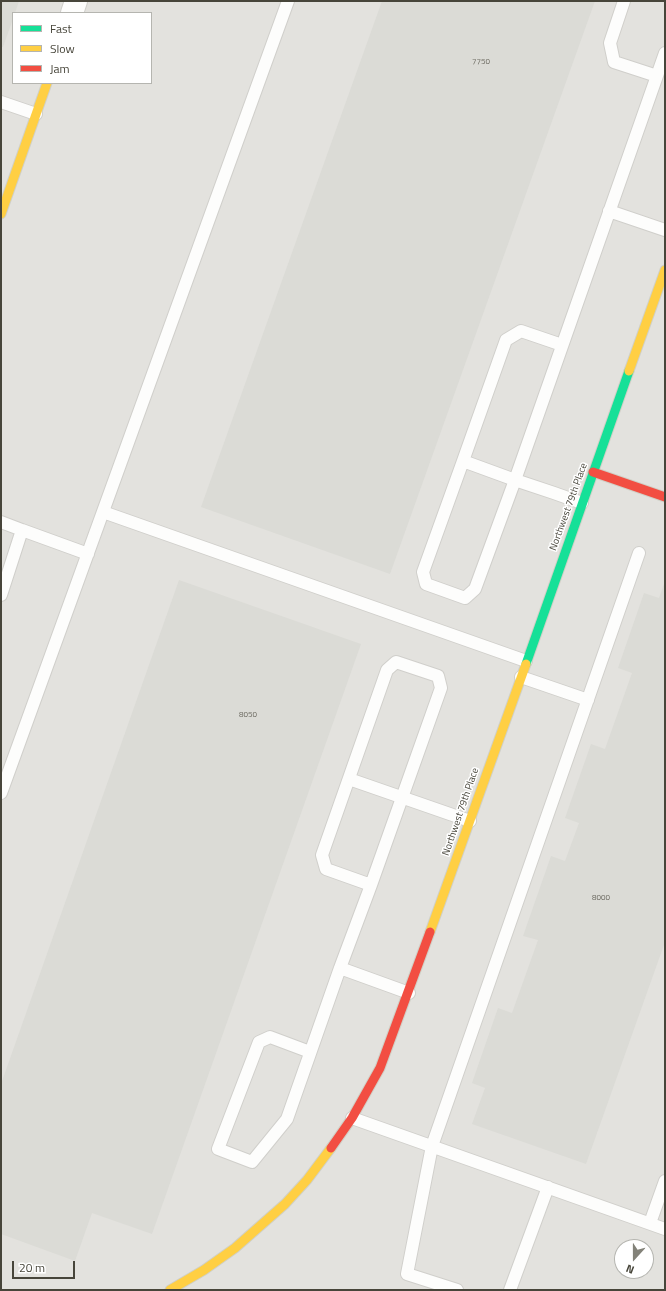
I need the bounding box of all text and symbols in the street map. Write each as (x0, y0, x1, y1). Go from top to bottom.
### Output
legend (12, 12, 152, 84)
text: Fast (50, 19, 72, 38)
text: Slow (50, 39, 75, 58)
house number: 7750 (472, 57, 490, 67)
text: Jam (50, 59, 70, 78)
street label: Northwest 79th Place (548, 462, 590, 552)
house number: 8050 (239, 710, 257, 720)
street label: Northwest 79th Place (440, 766, 482, 858)
house number: 8000 (592, 893, 610, 903)
north arrow (614, 1239, 654, 1279)
scale bar (14, 1253, 77, 1279)
text: 20 m (19, 1258, 45, 1277)
text: N (624, 1260, 636, 1278)

